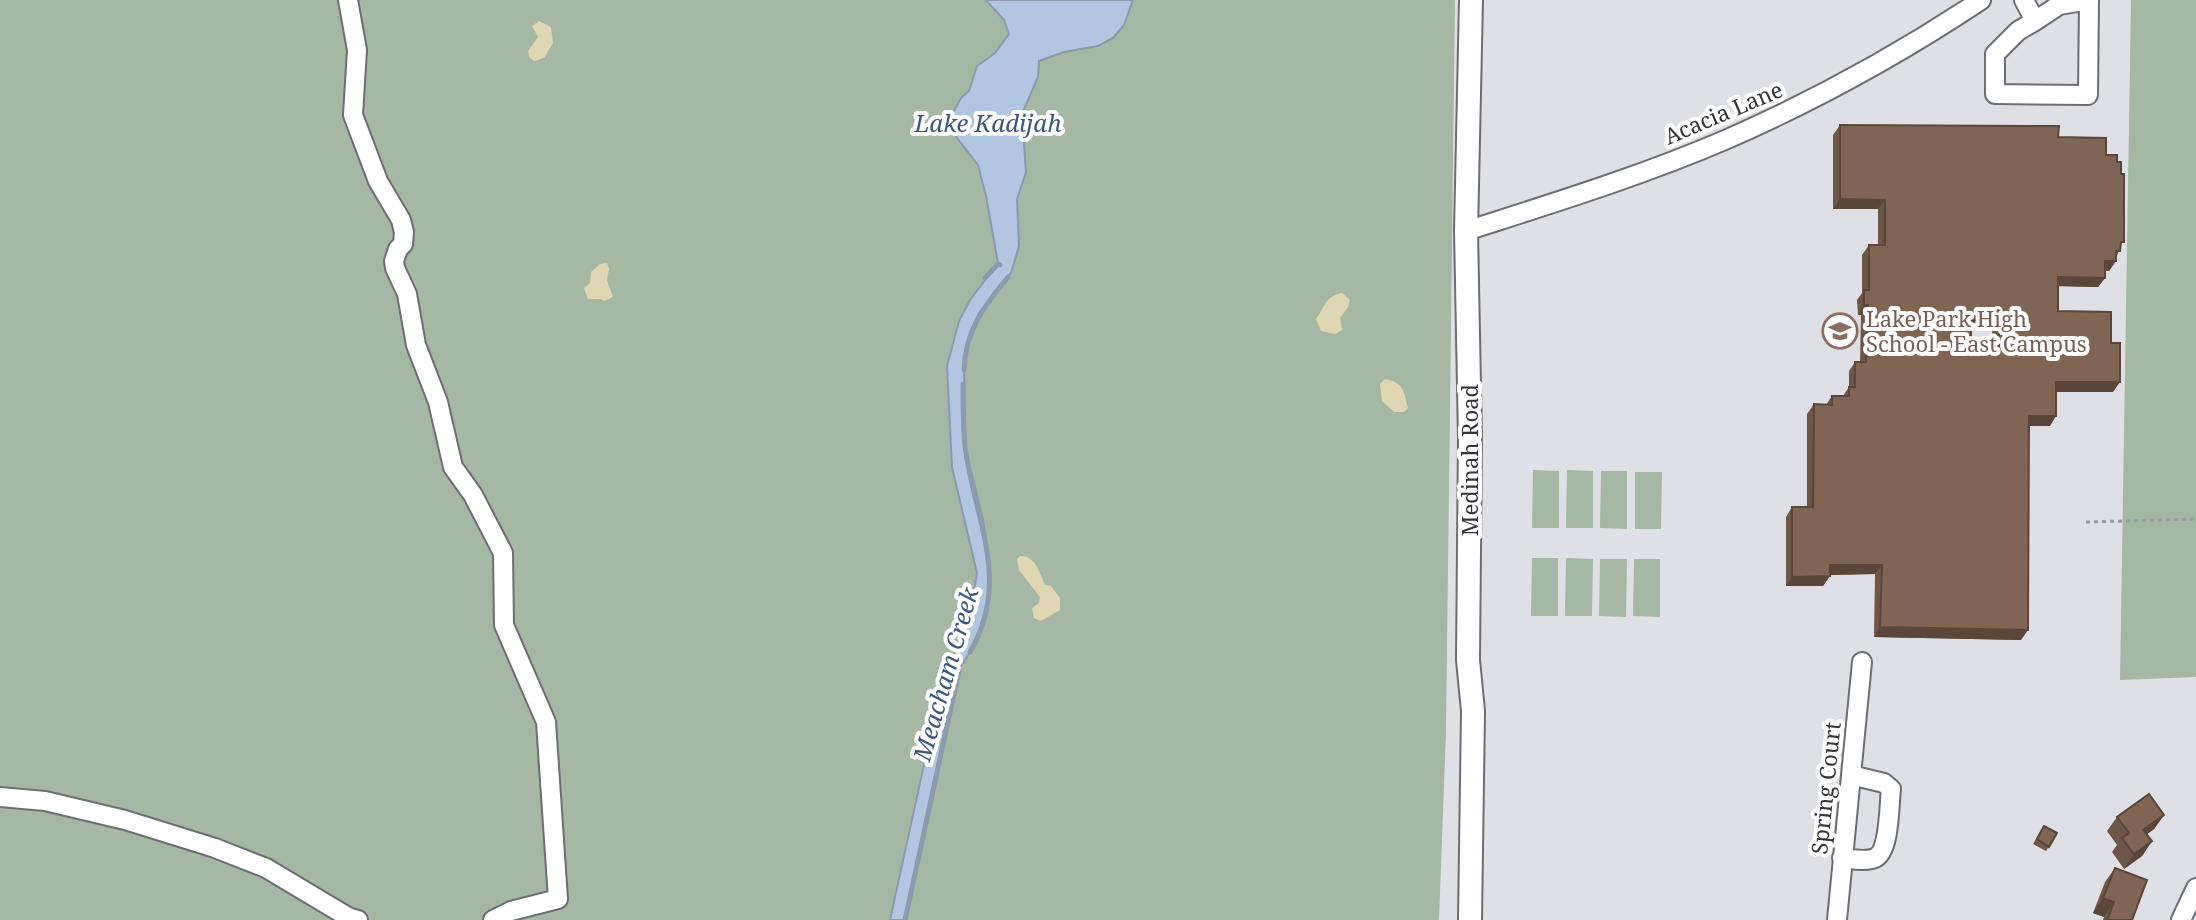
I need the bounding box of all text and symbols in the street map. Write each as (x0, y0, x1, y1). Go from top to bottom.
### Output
street label: Acacia Lane (1659, 74, 1787, 150)
water label: Lake Kadijah (913, 106, 1062, 139)
place label: Lake Park High School - East Campus (1866, 303, 2087, 358)
school or university icon: Lake Park High School - East Campus (1821, 312, 1859, 350)
street label: Medinah Road (1454, 383, 1484, 536)
water label: Meacham Creek (904, 582, 986, 766)
street label: Spring Court (1803, 720, 1847, 856)

